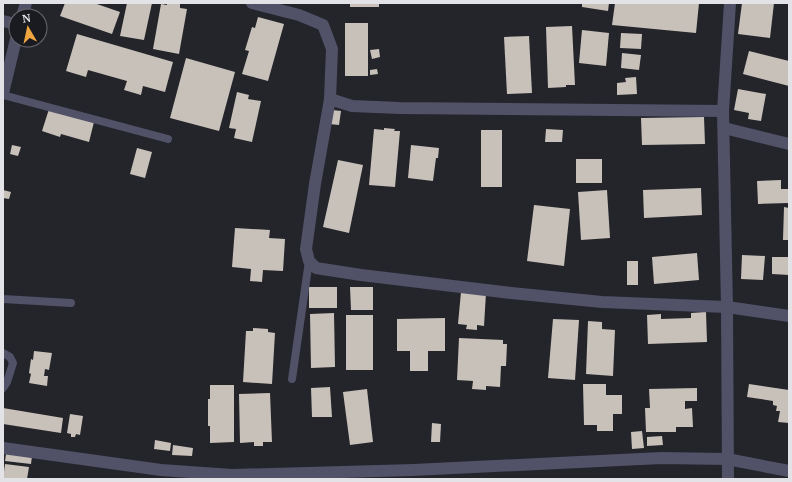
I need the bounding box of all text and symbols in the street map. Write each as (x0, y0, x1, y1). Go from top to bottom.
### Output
north arrow (8, 8, 48, 48)
text: N (21, 10, 32, 26)

